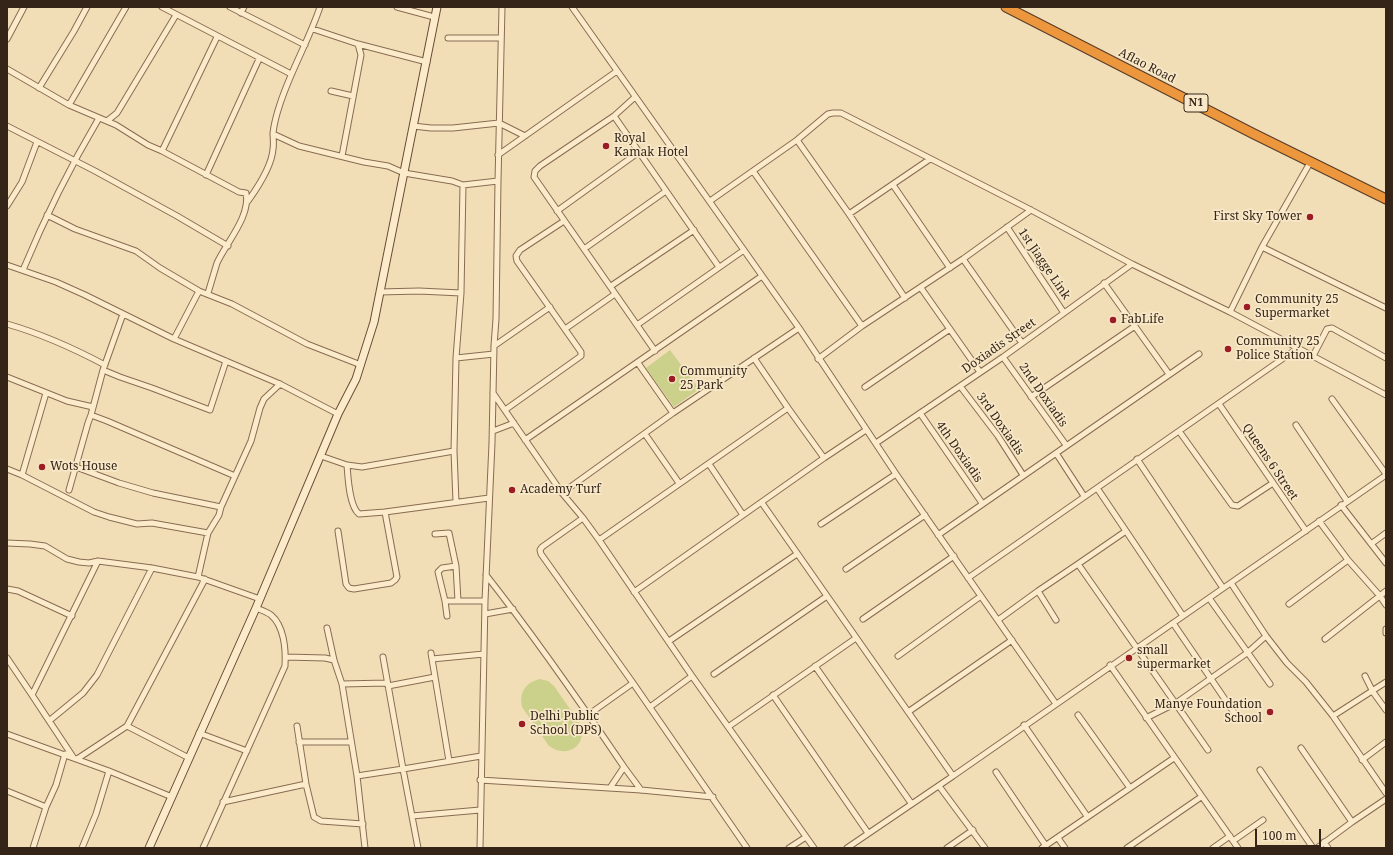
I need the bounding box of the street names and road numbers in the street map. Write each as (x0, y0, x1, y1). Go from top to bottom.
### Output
street label: Aflao Road (1116, 45, 1178, 87)
road number: N1 (1184, 94, 1208, 112)
street label: 1st Jiagge Link (1015, 226, 1073, 302)
street label: Doxiadis Street (959, 315, 1039, 377)
street label: 2nd Doxiadis (1016, 360, 1070, 430)
street label: 3rd Doxiadis (973, 390, 1027, 458)
street label: 4th Doxiadis (933, 419, 985, 485)
street label: Queens 6 Street (1239, 421, 1301, 503)

